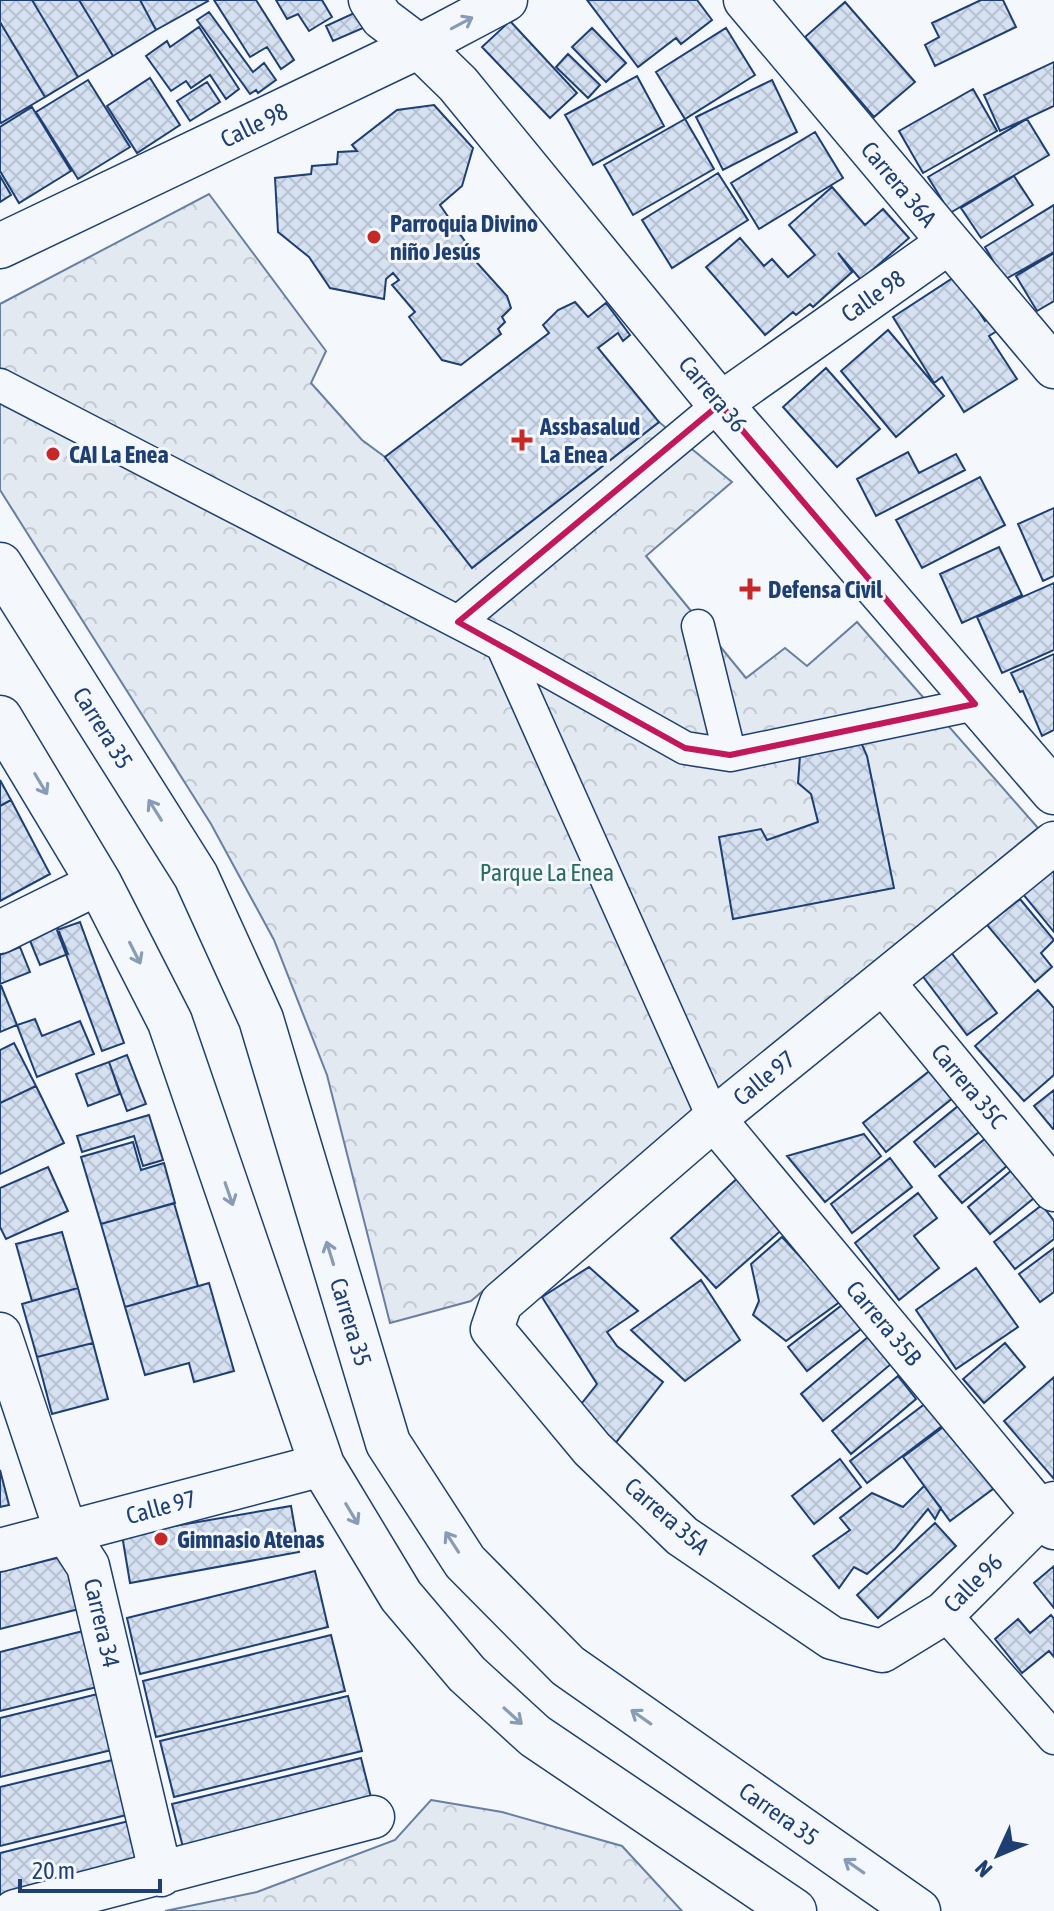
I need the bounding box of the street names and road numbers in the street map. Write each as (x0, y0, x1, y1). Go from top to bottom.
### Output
street label: Calle 98 (216, 97, 292, 153)
street label: Carrera 36A (856, 136, 942, 232)
street label: Calle 98 (836, 265, 910, 327)
street label: Carrera 36 (674, 351, 752, 437)
street label: Carrera 35 (68, 682, 138, 774)
street label: Carrera 35C (926, 1038, 1012, 1134)
street label: Calle 97 (728, 1045, 800, 1111)
street label: Carrera 35 (325, 1275, 377, 1369)
street label: Carrera 35B (841, 1275, 928, 1371)
street label: Carrera 35A (620, 1472, 715, 1560)
street label: Calle 97 (123, 1485, 199, 1529)
street label: Calle 96 (938, 1548, 1008, 1618)
street label: Carrera 34 (79, 1576, 125, 1670)
street label: Carrera 35 (734, 1777, 824, 1851)

